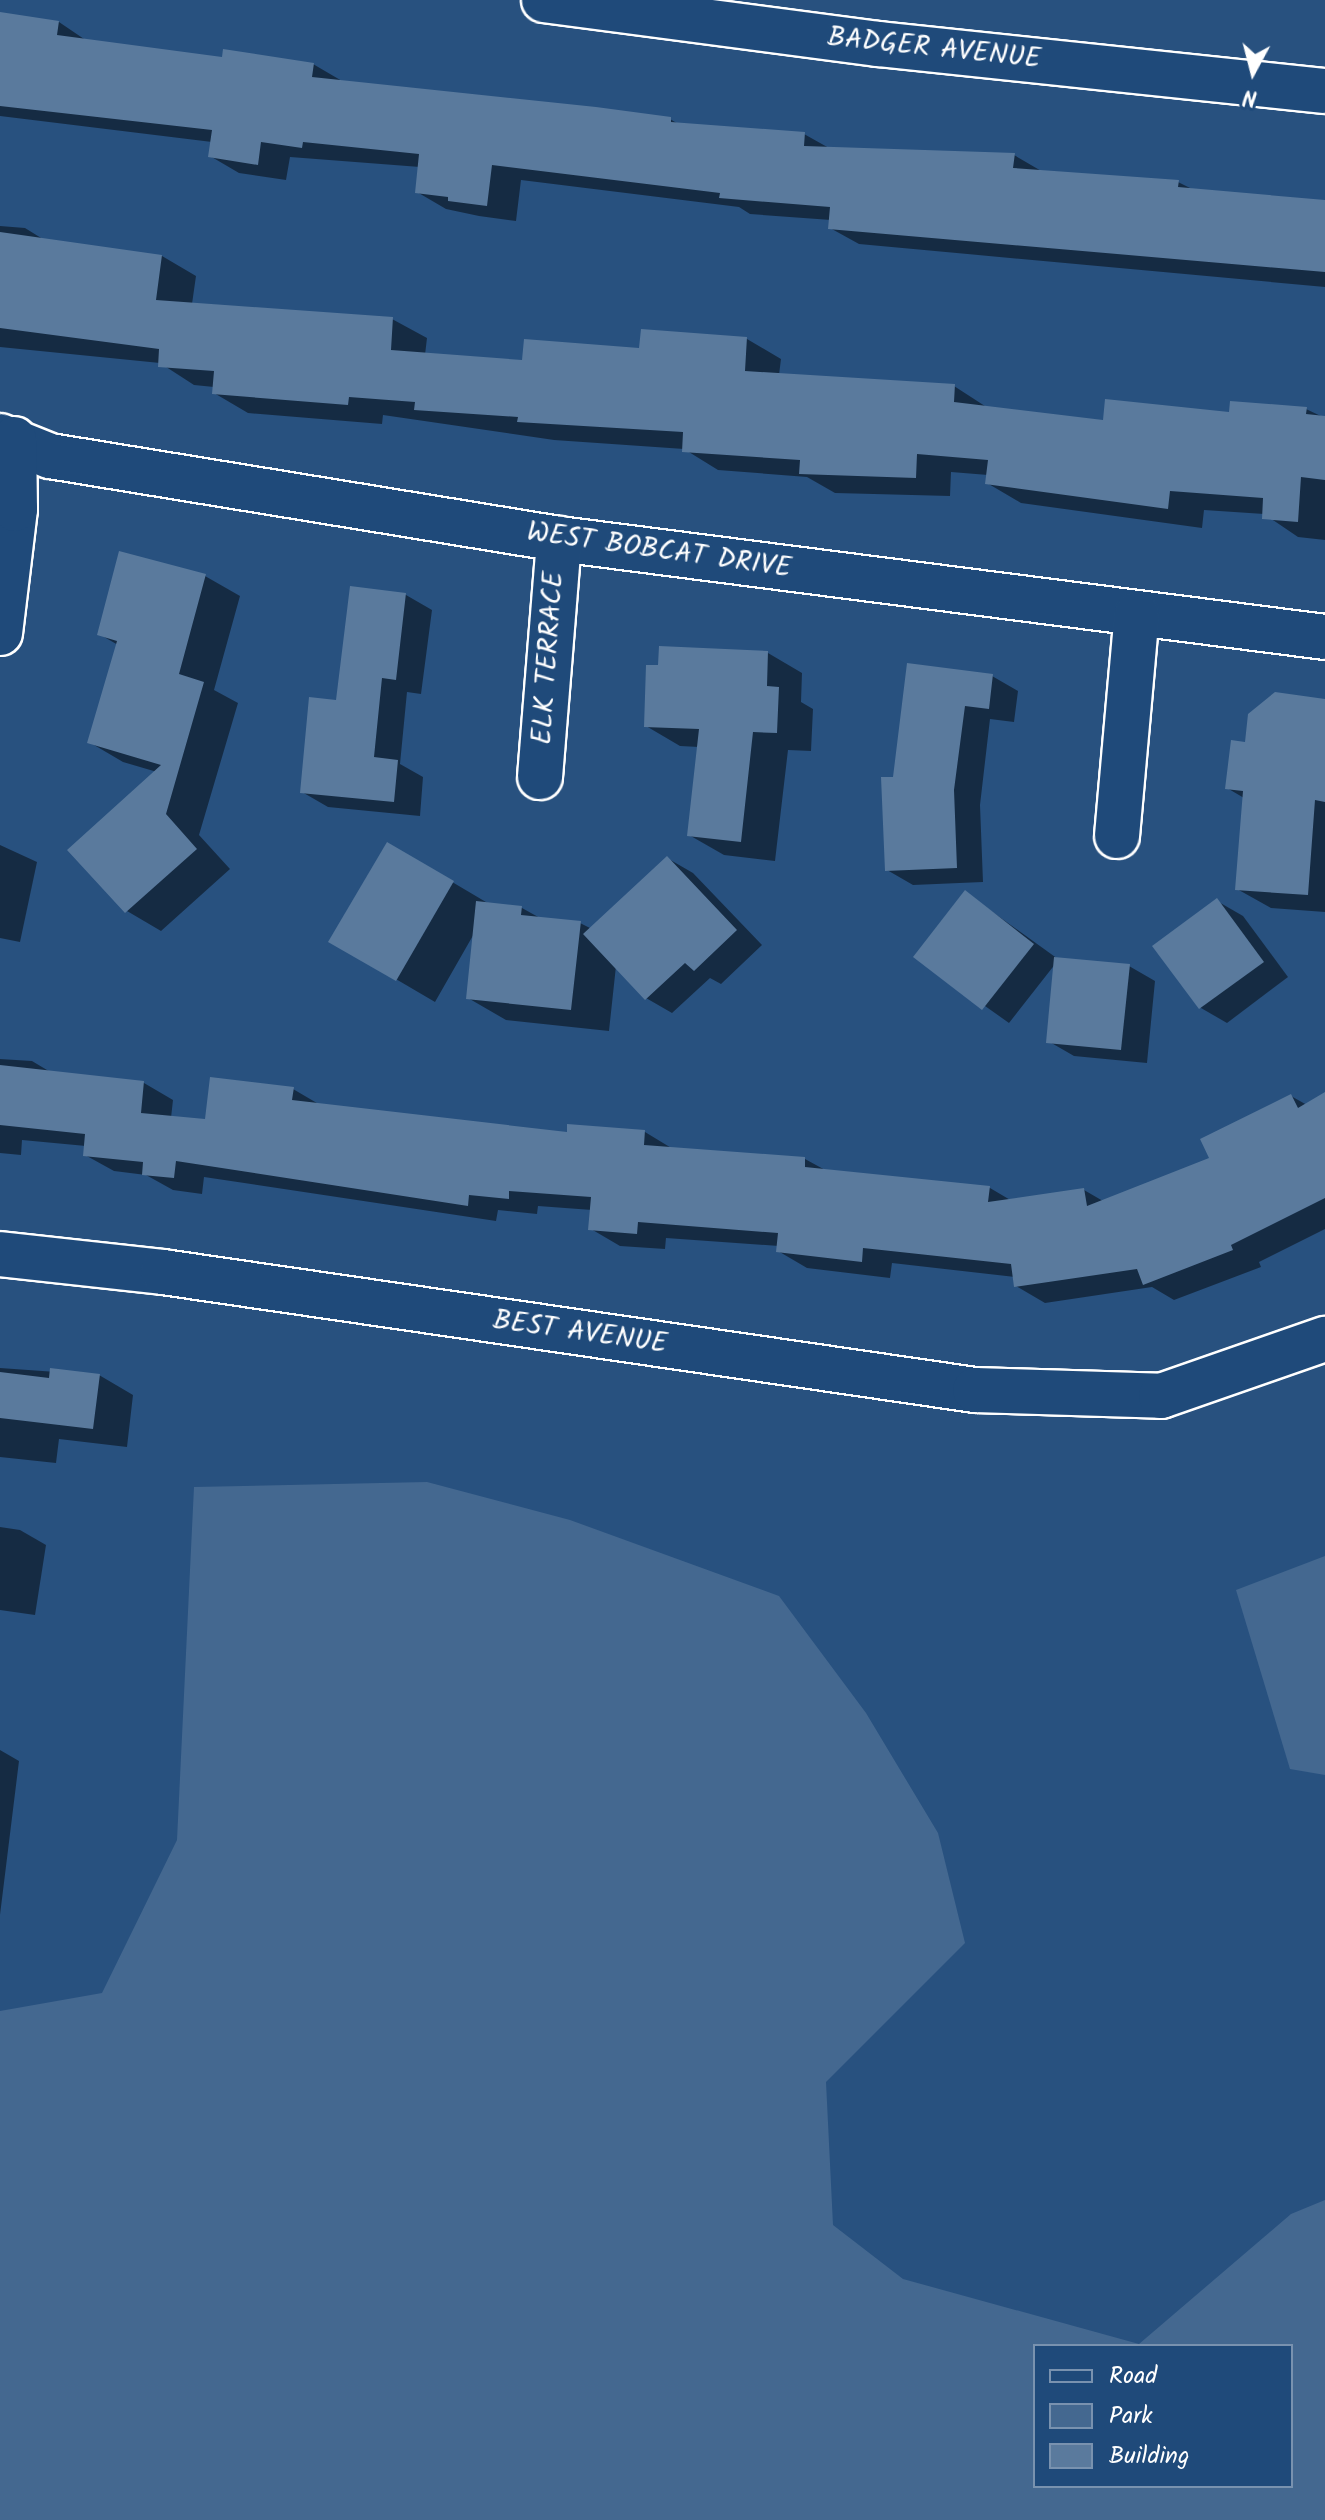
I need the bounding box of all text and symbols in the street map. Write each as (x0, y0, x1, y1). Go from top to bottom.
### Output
street label: BADGER AVENUE (826, 21, 1042, 77)
north arrow (1213, 32, 1293, 112)
text: N (1241, 78, 1259, 115)
street label: WEST BOBCAT DRIVE (525, 516, 793, 586)
street label: ELK TERRACE (526, 570, 572, 746)
street label: BEST AVENUE (491, 1304, 669, 1362)
legend (1033, 2344, 1293, 2488)
text: Road (1109, 2357, 1157, 2396)
text: Park (1109, 2397, 1153, 2436)
text: Building (1109, 2437, 1189, 2476)

